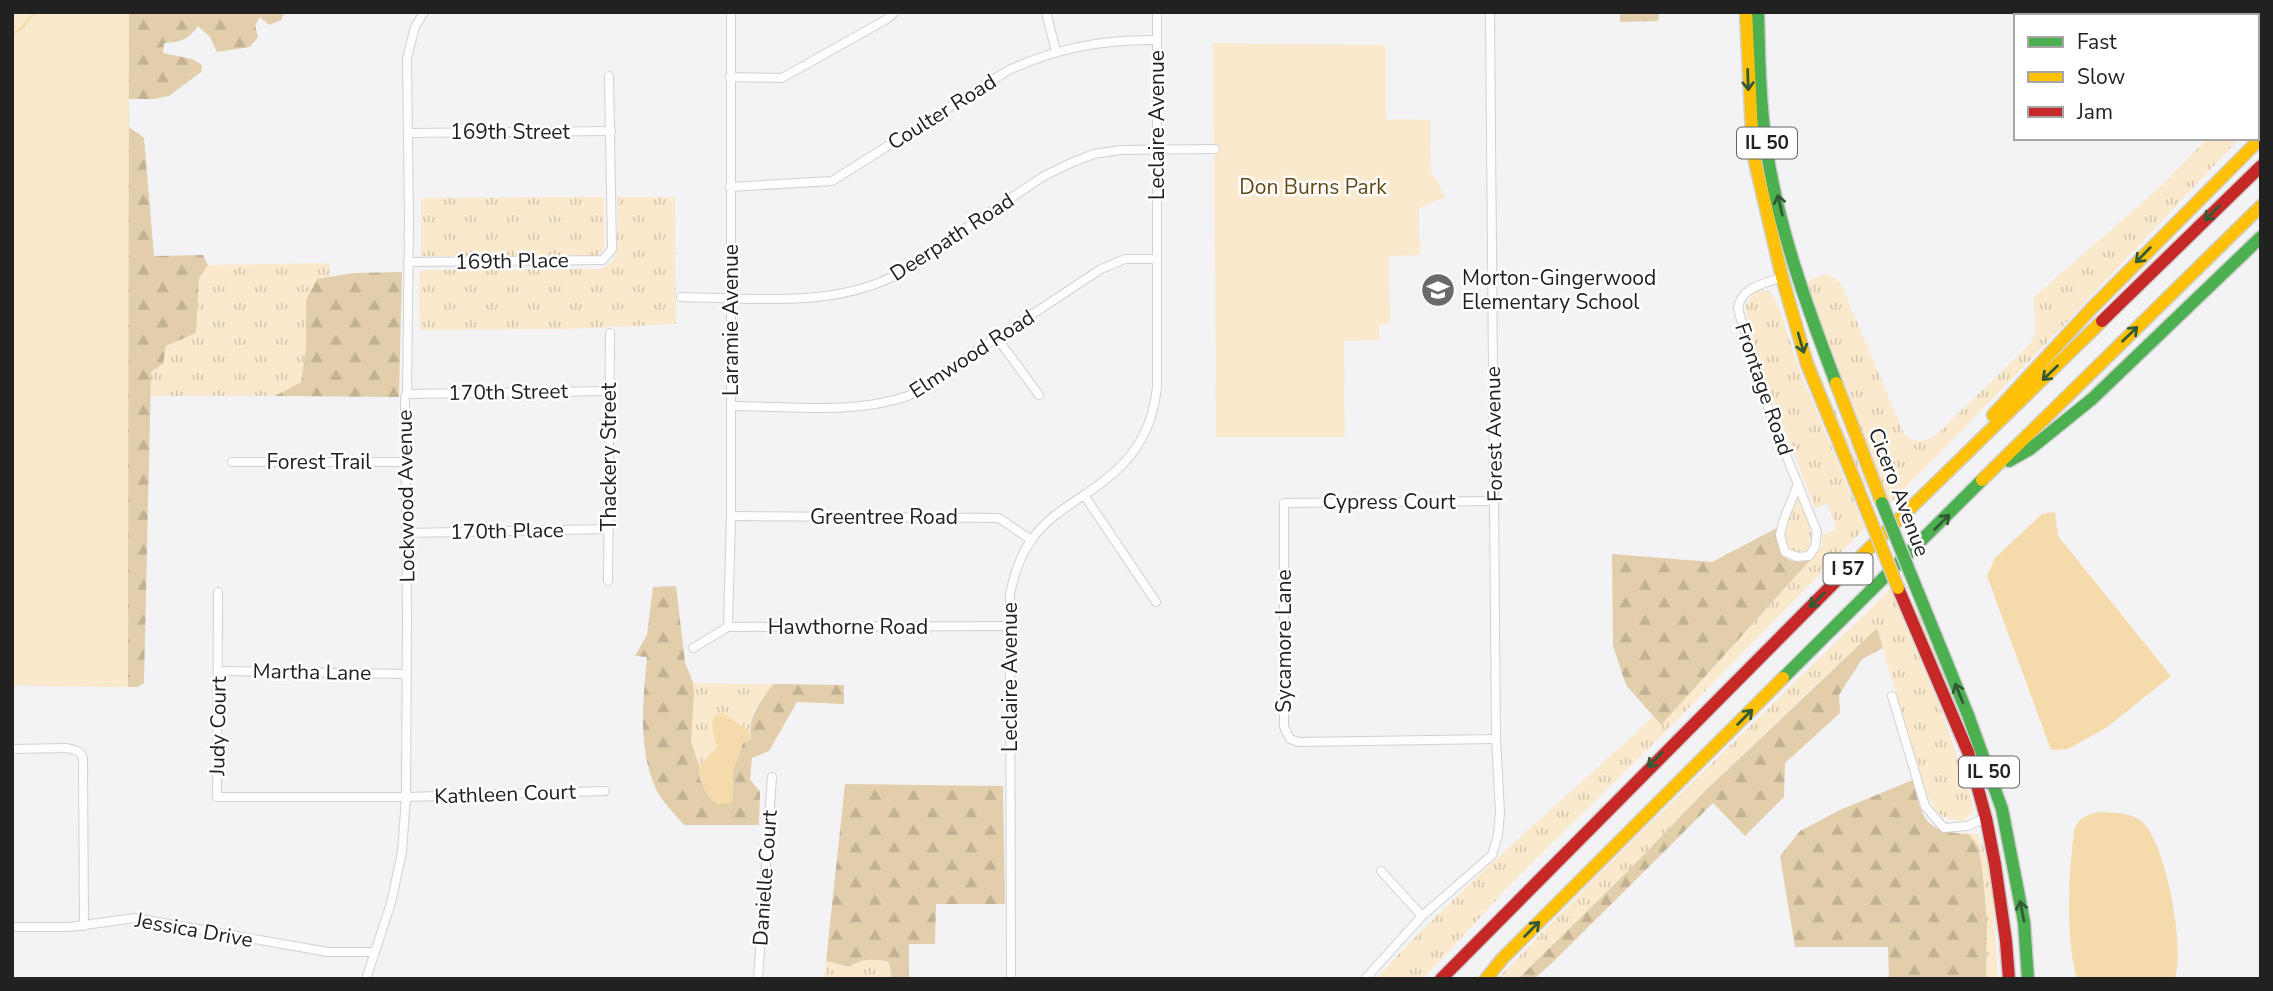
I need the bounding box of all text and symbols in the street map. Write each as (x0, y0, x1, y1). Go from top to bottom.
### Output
legend (2014, 14, 2259, 140)
text: Fast (2077, 28, 2117, 56)
street label: Leclaire Avenue (1143, 50, 1171, 200)
text: Slow (2077, 63, 2126, 91)
street label: Coulter Road (882, 68, 1002, 156)
one-way arrow (1741, 69, 1754, 92)
text: Jam (2076, 98, 2113, 126)
street label: 169th Street (450, 118, 571, 146)
road number: IL 50 (1737, 127, 1797, 158)
park label: Don Burns Park (1239, 173, 1387, 201)
street label: Deerpath Road (885, 186, 1019, 288)
one-way arrow (1773, 194, 1786, 217)
one-way arrow (2204, 205, 2221, 222)
street label: Laramie Avenue (717, 244, 745, 396)
street label: 169th Place (455, 246, 569, 276)
one-way arrow (2135, 246, 2152, 263)
place label: Morton-Gingerwood Elementary School (1462, 264, 1656, 316)
school or university icon: Morton-Gingerwood Elementary School (1419, 271, 1457, 309)
street label: Elmwood Road (904, 303, 1040, 405)
street label: Frontage Road (1728, 319, 1800, 459)
one-way arrow (2121, 325, 2138, 342)
one-way arrow (1795, 332, 1808, 354)
one-way arrow (2042, 364, 2059, 381)
street label: Forest Avenue (1479, 366, 1509, 502)
street label: 170th Street (448, 377, 569, 407)
street label: Thackery Street (595, 382, 623, 531)
street label: Lockwood Avenue (390, 409, 422, 583)
street label: Cicero Avenue (1862, 424, 1936, 560)
street label: Forest Trail (267, 448, 372, 476)
street label: Cypress Court (1322, 488, 1456, 516)
street label: Greentree Road (810, 503, 958, 531)
one-way arrow (1933, 513, 1950, 530)
street label: 170th Place (450, 516, 564, 546)
road number: I 57 (1824, 554, 1872, 584)
street label: Sycamore Lane (1270, 569, 1298, 713)
one-way arrow (1808, 591, 1825, 608)
street label: Leclaire Avenue (996, 602, 1024, 752)
street label: Hawthorne Road (768, 613, 928, 641)
street label: Martha Lane (252, 657, 372, 687)
street label: Judy Court (203, 675, 233, 777)
one-way arrow (1952, 683, 1965, 704)
one-way arrow (1737, 708, 1754, 725)
one-way arrow (1647, 752, 1664, 769)
road number: IL 50 (1959, 757, 2019, 788)
street label: Kathleen Court (434, 778, 577, 810)
street label: Danielle Court (746, 809, 784, 947)
one-way arrow (2014, 900, 2028, 923)
street label: Jessica Drive (132, 906, 255, 954)
one-way arrow (1523, 920, 1540, 937)

